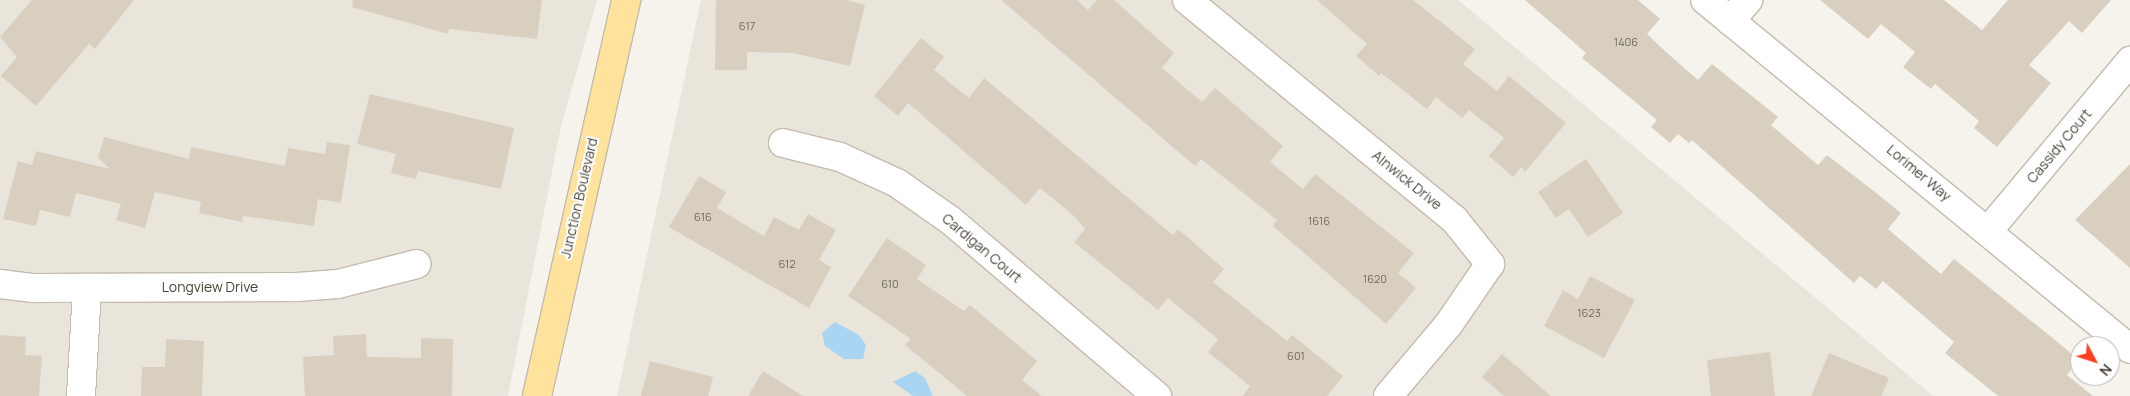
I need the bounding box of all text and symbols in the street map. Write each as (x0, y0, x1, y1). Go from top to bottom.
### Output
house number: 617 (739, 19, 755, 33)
house number: 1406 (1614, 35, 1638, 49)
street label: Cassidy Court (2023, 106, 2095, 186)
street label: Junction Boulevard (557, 136, 601, 260)
street label: Lorimer Way (1883, 141, 1955, 205)
street label: Alnwick Drive (1369, 147, 1445, 213)
house number: 616 (694, 210, 712, 224)
street label: Cardigan Court (939, 210, 1025, 286)
house number: 1616 (1308, 214, 1330, 228)
house number: 612 (778, 257, 796, 271)
house number: 1620 (1363, 272, 1387, 286)
house number: 610 (881, 277, 899, 291)
street label: Longview Drive (162, 279, 258, 295)
house number: 1623 (1577, 306, 1601, 320)
north arrow (2070, 336, 2120, 386)
house number: 601 (1287, 349, 1305, 363)
text: N (2096, 360, 2117, 380)

